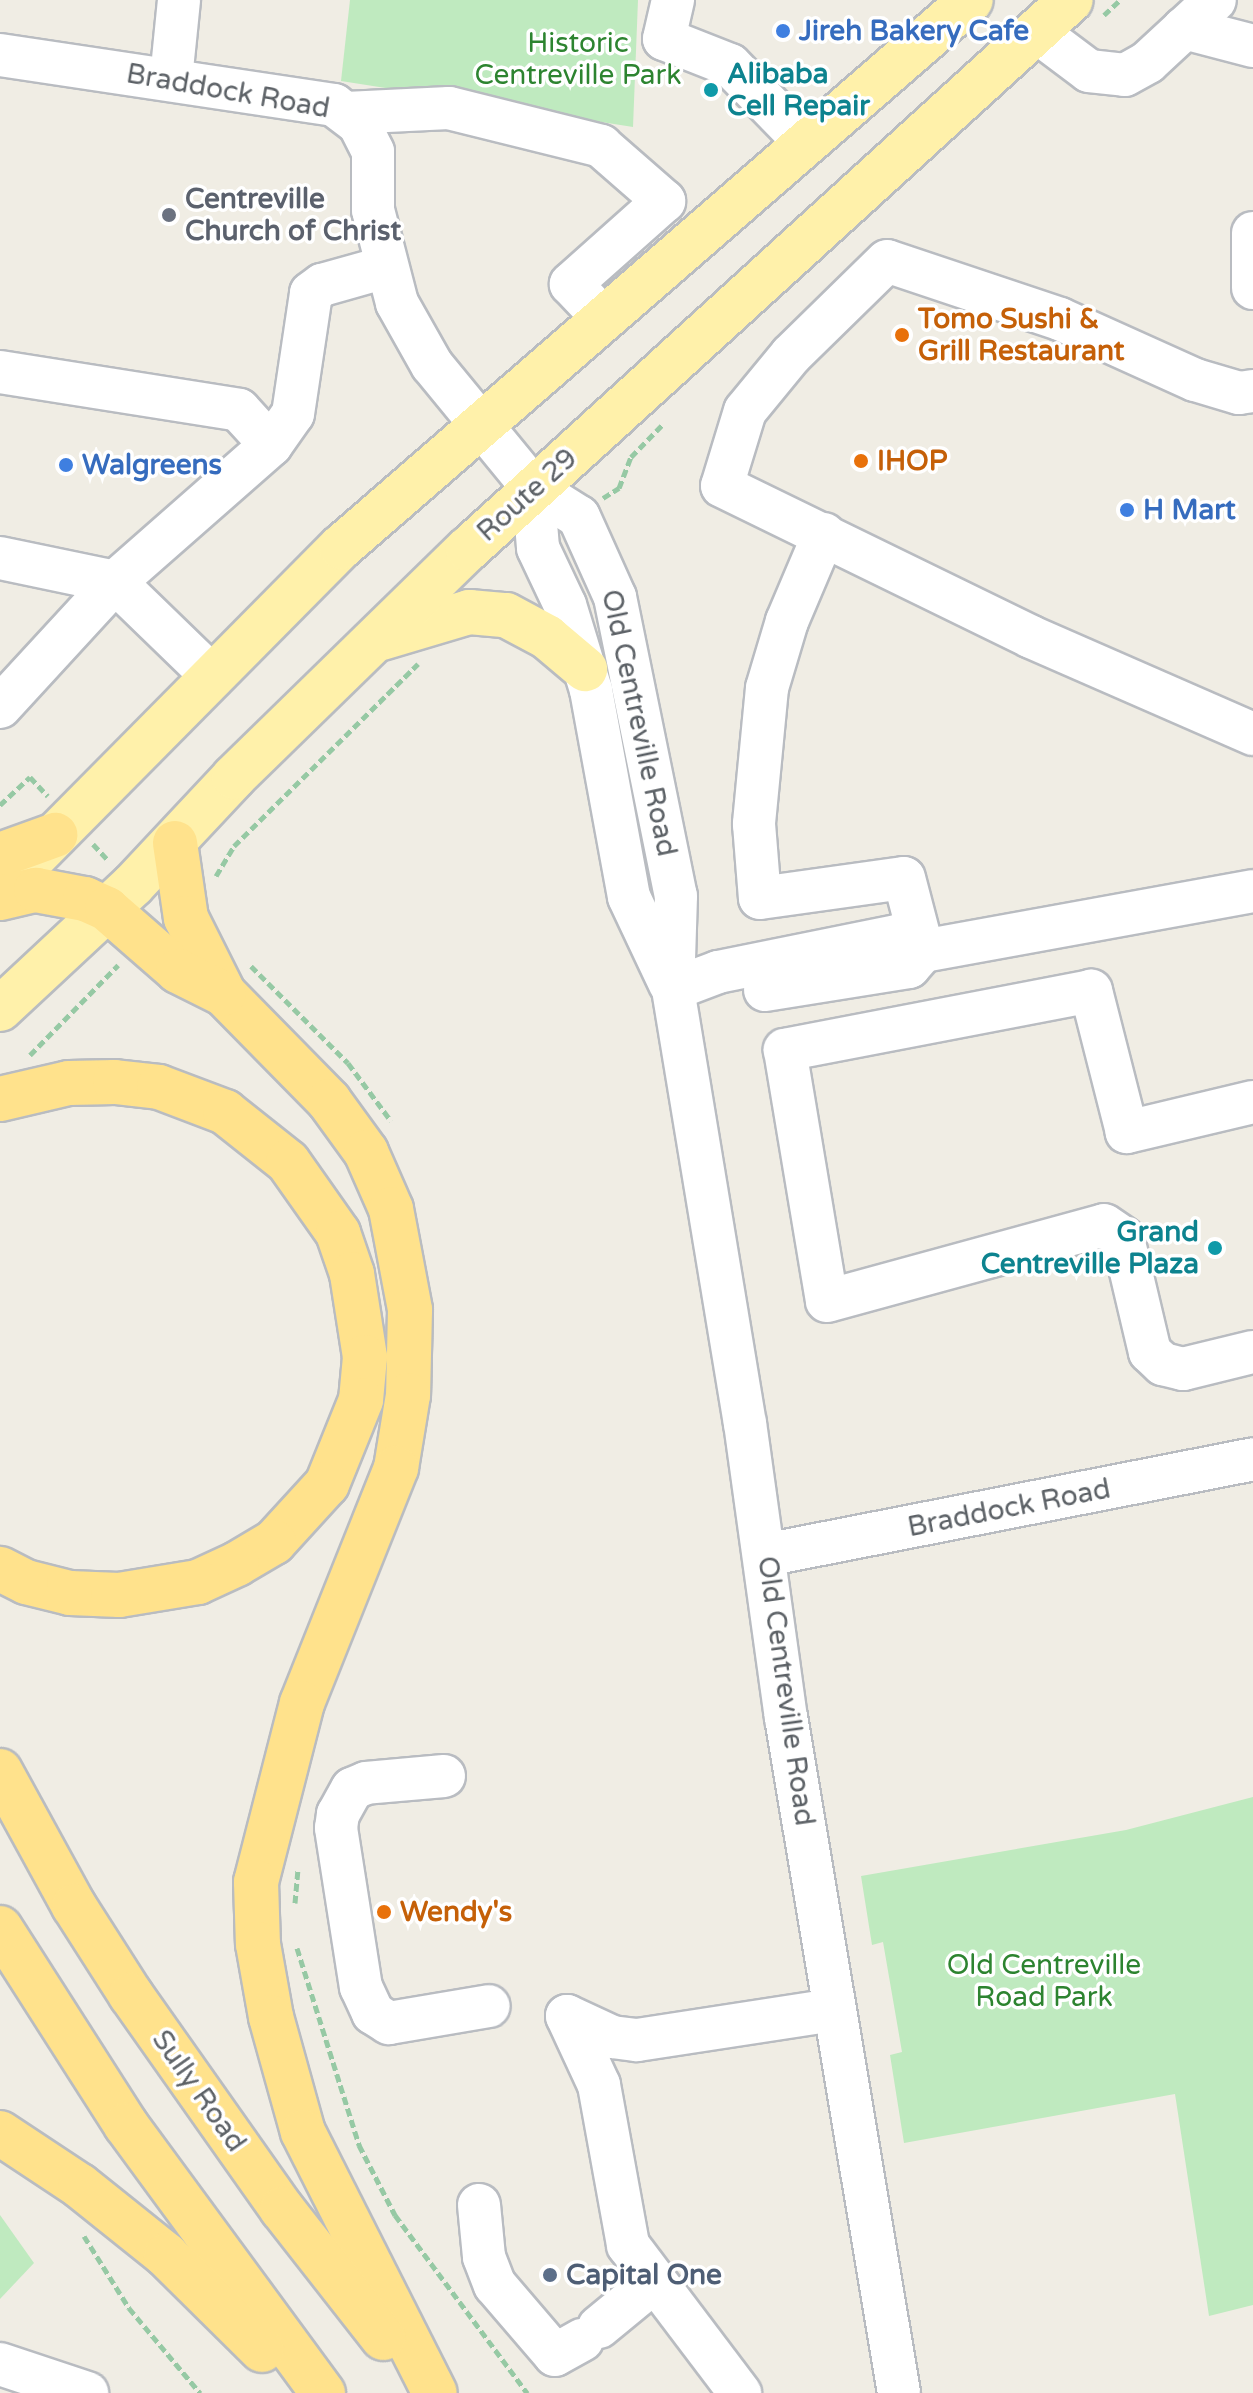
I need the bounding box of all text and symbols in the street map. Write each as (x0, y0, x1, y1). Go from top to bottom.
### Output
place label: Jireh Bakery Cafe (799, 14, 1029, 48)
marker: Jireh Bakery Cafe (774, 22, 792, 40)
park label: Historic Centreville Park (475, 26, 681, 92)
street label: Braddock Road (124, 57, 332, 125)
place label: Alibaba Cell Repair (727, 57, 870, 123)
marker: Alibaba Cell Repair (702, 81, 720, 99)
place label: Centreville Church of Christ (185, 182, 401, 248)
marker: Centreville Church of Christ (160, 206, 178, 224)
place label: Tomo Sushi & Grill Restaurant (918, 302, 1124, 368)
marker: Tomo Sushi & Grill Restaurant (893, 326, 911, 344)
street label: Route 29 (470, 441, 584, 549)
place label: IHOP (877, 444, 948, 478)
place label: Walgreens (82, 448, 222, 482)
marker: IHOP (852, 452, 870, 470)
marker: Walgreens (57, 456, 75, 474)
place label: H Mart (1143, 493, 1236, 527)
marker: H Mart (1118, 501, 1136, 519)
street label: Old Centreville Road (594, 587, 684, 859)
place label: Grand Centreville Plaza (981, 1215, 1199, 1281)
marker: Grand Centreville Plaza (1206, 1239, 1224, 1257)
street label: Braddock Road (905, 1472, 1113, 1544)
street label: Old Centreville Road (750, 1554, 822, 1828)
place label: Wendy's (400, 1895, 512, 1929)
marker: Wendy's (375, 1903, 393, 1921)
park label: Old Centreville Road Park (947, 1948, 1141, 2014)
street label: Sully Road (145, 2024, 253, 2158)
place label: Capital One (566, 2258, 722, 2292)
marker: Capital One (541, 2266, 559, 2284)

